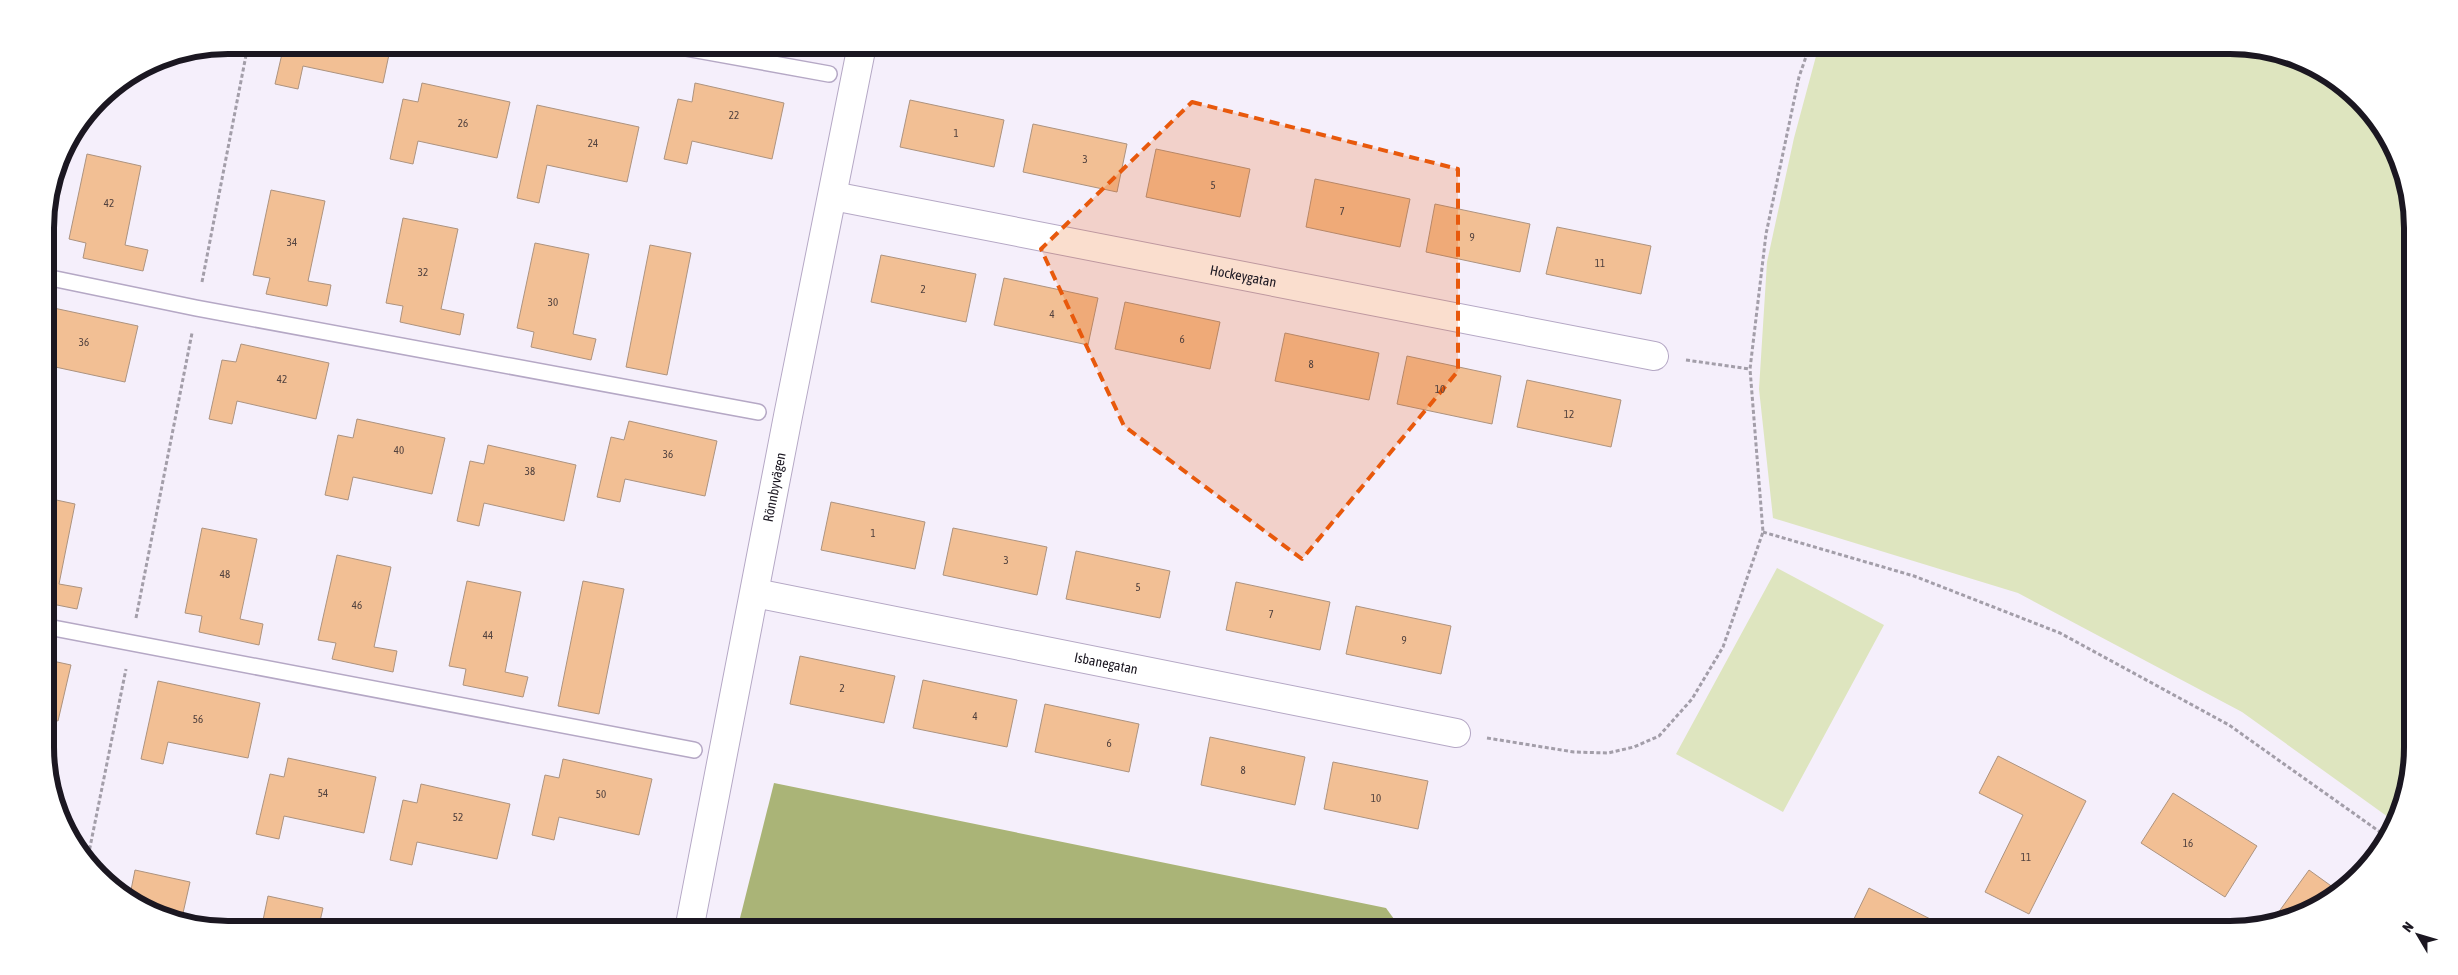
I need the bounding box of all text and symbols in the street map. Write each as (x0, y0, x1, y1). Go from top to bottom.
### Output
house number: 22 (729, 109, 739, 121)
house number: 26 (458, 117, 468, 129)
house number: 1 (953, 127, 959, 139)
house number: 24 (588, 137, 598, 149)
house number: 3 (1082, 153, 1088, 165)
house number: 5 (1210, 179, 1216, 191)
house number: 42 (104, 197, 114, 209)
house number: 7 (1339, 205, 1345, 217)
house number: 9 (1469, 231, 1475, 243)
house number: 34 (287, 236, 297, 248)
house number: 11 (1595, 257, 1605, 269)
street label: Hockeygatan (1209, 262, 1278, 290)
house number: 32 (418, 266, 428, 278)
house number: 2 (920, 283, 926, 295)
house number: 30 (548, 296, 558, 308)
house number: 4 (1049, 308, 1055, 320)
house number: 6 (1179, 333, 1185, 345)
house number: 36 (79, 336, 89, 348)
house number: 8 (1308, 358, 1314, 370)
house number: 42 (277, 373, 287, 385)
house number: 10 (1435, 383, 1445, 395)
house number: 12 (1564, 408, 1574, 420)
house number: 40 (394, 444, 404, 456)
house number: 36 (663, 448, 673, 460)
street label: Rönnbyvägen (760, 451, 789, 523)
house number: 38 (525, 465, 535, 477)
house number: 1 (870, 527, 876, 539)
house number: 3 (1003, 554, 1009, 566)
house number: 48 (220, 568, 230, 580)
house number: 5 (1135, 581, 1141, 593)
house number: 46 (352, 599, 362, 611)
house number: 7 (1268, 608, 1274, 620)
house number: 44 (483, 629, 493, 641)
house number: 9 (1401, 634, 1407, 646)
street label: Isbanegatan (1073, 649, 1139, 677)
house number: 2 (839, 682, 845, 694)
house number: 4 (972, 710, 978, 722)
house number: 56 (193, 713, 203, 725)
house number: 6 (1106, 737, 1112, 749)
house number: 8 (1240, 764, 1246, 776)
house number: 54 (318, 787, 328, 799)
house number: 50 (596, 788, 606, 800)
house number: 10 (1371, 792, 1381, 804)
house number: 52 (453, 811, 463, 823)
house number: 16 (2183, 837, 2193, 849)
house number: 11 (2021, 851, 2031, 863)
north arrow (2393, 910, 2443, 960)
text: N (2399, 919, 2417, 935)

